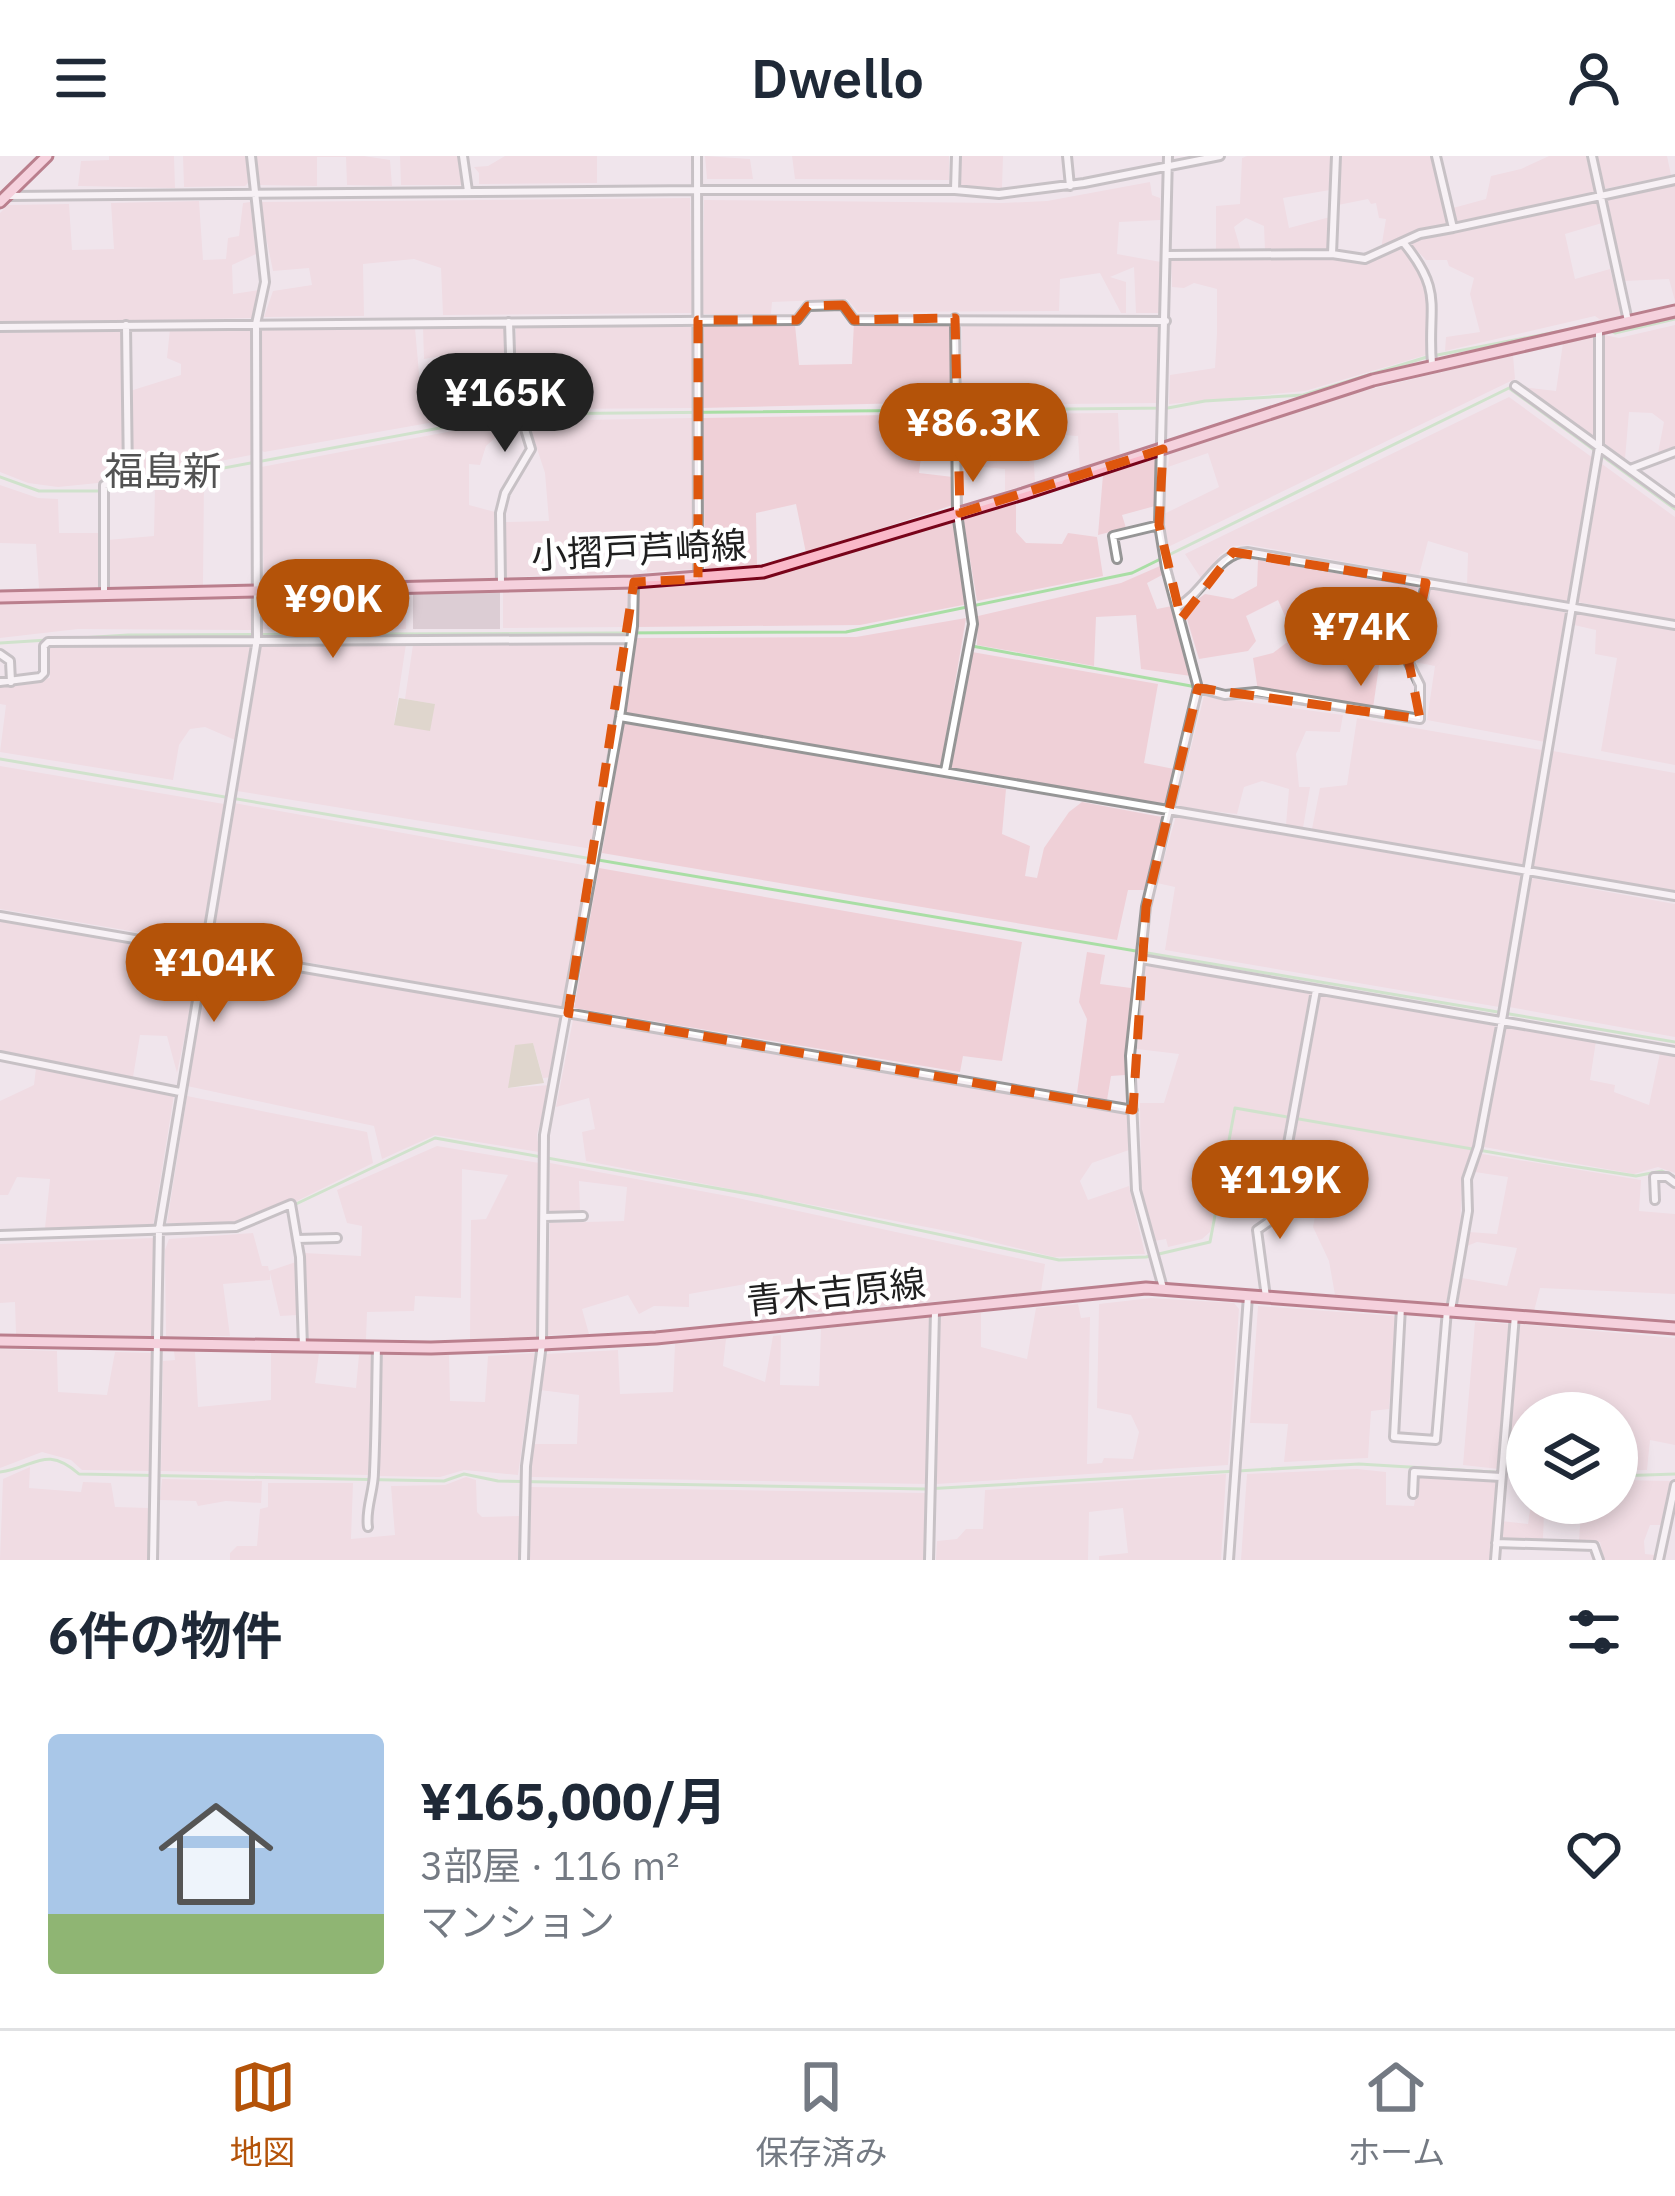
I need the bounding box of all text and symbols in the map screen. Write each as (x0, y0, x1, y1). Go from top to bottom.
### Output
text: Dwello (751, 43, 924, 113)
icon: menu (48, 45, 114, 111)
icon: person (1561, 45, 1627, 111)
pin: ¥165K (421, 353, 589, 455)
text: ¥165K (444, 366, 566, 417)
pin: ¥86.3K (875, 383, 1071, 485)
text: ¥86.3K (906, 396, 1040, 447)
district label: 福島新 (104, 445, 222, 496)
street label: 小摺戸芦崎線 (530, 520, 748, 579)
pin: ¥90K (262, 559, 404, 661)
text: ¥90K (283, 572, 383, 623)
pin: ¥74K (1290, 587, 1432, 689)
text: ¥74K (1311, 600, 1411, 651)
pin: ¥104K (130, 923, 298, 1025)
text: ¥104K (153, 936, 275, 987)
pin: ¥119K (1196, 1140, 1364, 1242)
text: ¥119K (1219, 1153, 1341, 1204)
street label: 青木吉原線 (744, 1259, 928, 1324)
map controls (1506, 1392, 1638, 1524)
button: layers (1506, 1392, 1638, 1524)
icon: filters (1561, 1599, 1627, 1665)
text: 6件の物件 (48, 1602, 283, 1668)
text: ¥165,000/月 (420, 1768, 727, 1834)
icon: home (144, 1782, 288, 1926)
icon: heart (1561, 1821, 1627, 1887)
text: 3部屋 · 116 m² (420, 1840, 679, 1891)
text: マンション (420, 1896, 615, 1947)
tab: 地図 (230, 2054, 296, 2174)
tab: 保存済み (755, 2054, 887, 2174)
tab: ホーム (1347, 2054, 1445, 2174)

